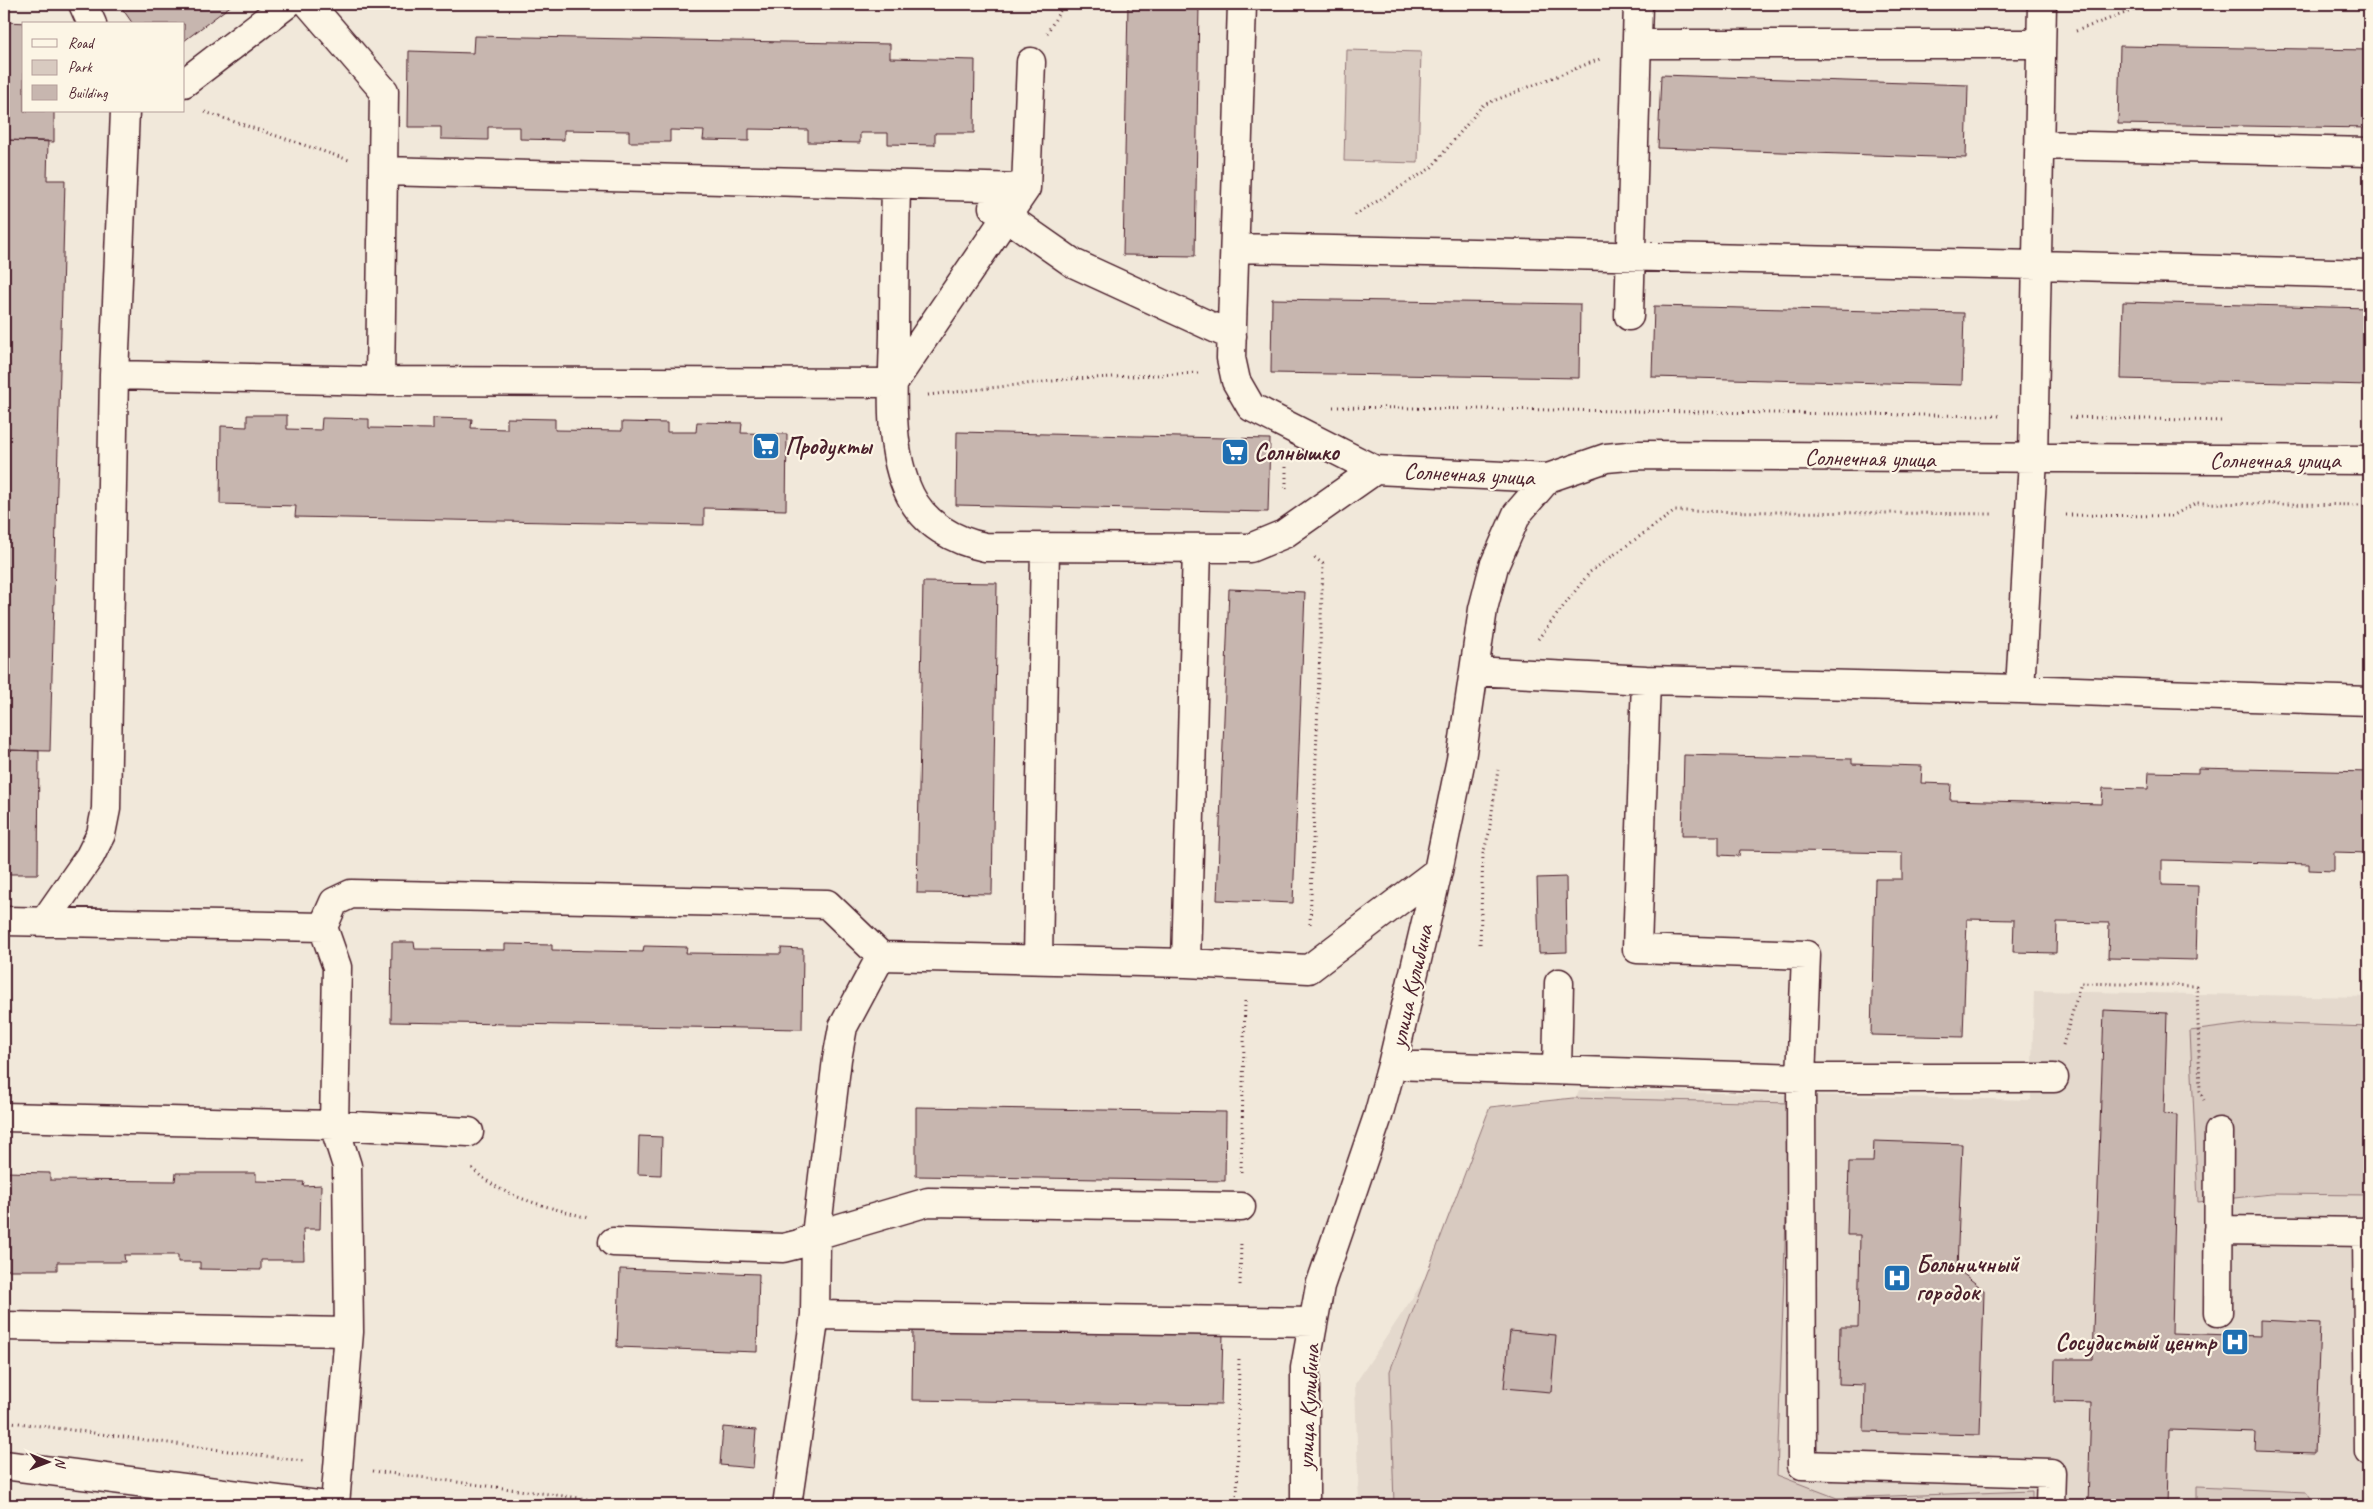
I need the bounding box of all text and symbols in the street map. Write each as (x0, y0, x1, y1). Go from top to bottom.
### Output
legend (22, 22, 185, 112)
text: Road (68, 34, 95, 53)
text: Park (68, 58, 93, 77)
text: Building (68, 84, 108, 103)
supermarket icon: Продукты (751, 431, 781, 461)
place label: Продукты (785, 431, 873, 461)
supermarket icon: Солнышко (1220, 437, 1250, 467)
place label: Солнышко (1254, 437, 1341, 467)
street label: Солнечная улица (1804, 442, 1937, 474)
street label: Солнечная улица (2210, 445, 2342, 475)
street label: Солнечная улица (1403, 456, 1537, 492)
street label: улица Кулибина (1382, 920, 1440, 1052)
place label: Больничный городок (1916, 1249, 2020, 1307)
hospital icon: Больничный городок (1882, 1263, 1912, 1293)
place label: Сосудистый центр (2055, 1327, 2218, 1357)
hospital icon: Сосудистый центр (2220, 1327, 2250, 1357)
street label: улица Кулибина (1290, 1342, 1326, 1472)
north arrow (22, 1436, 72, 1486)
text: N (52, 1458, 69, 1469)

